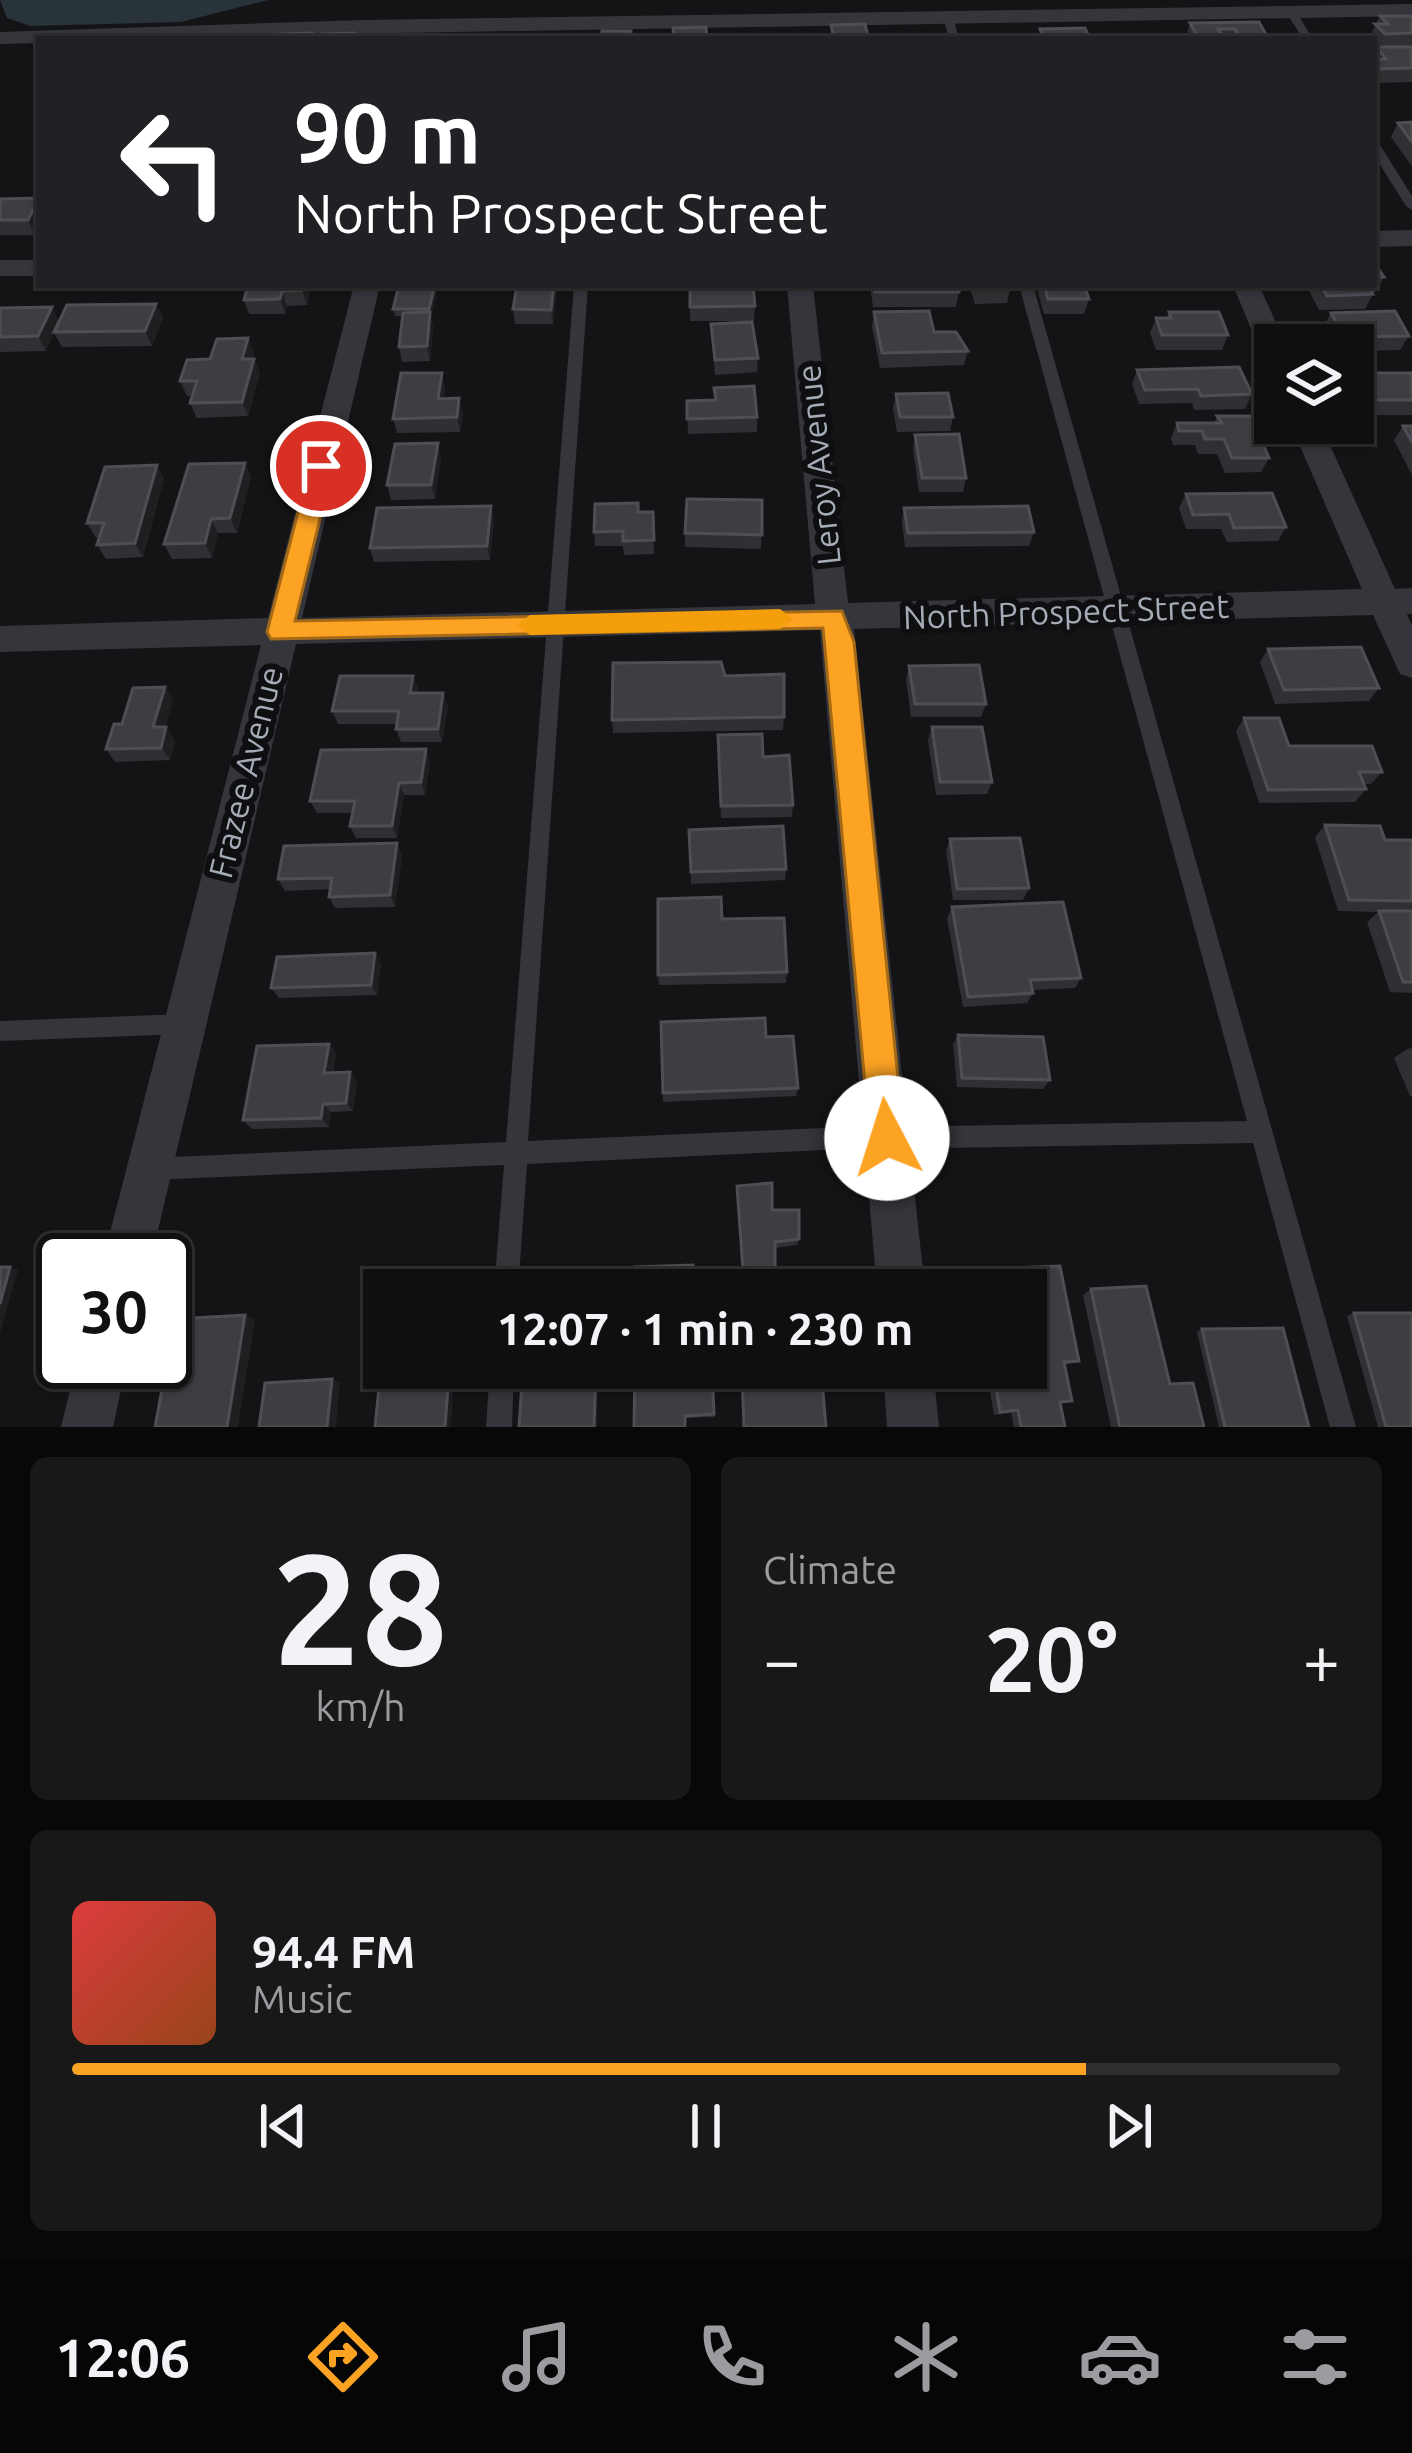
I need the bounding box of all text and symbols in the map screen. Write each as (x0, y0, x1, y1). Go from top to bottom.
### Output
icon: left (96, 84, 252, 240)
text: 90 m (294, 85, 481, 179)
text: North Prospect Street (294, 183, 828, 243)
map controls (1254, 324, 1374, 444)
button: layers (1254, 324, 1374, 444)
street label: Leroy Avenue (789, 363, 847, 567)
pin (270, 415, 372, 517)
icon: arrive (288, 433, 354, 499)
street label: North Prospect Street (902, 587, 1230, 635)
street label: Frazee Avenue (201, 663, 289, 881)
position arrow (824, 1075, 950, 1201)
speed limit sign: 30 (36, 1233, 192, 1389)
text: 12:07 · 1 min · 230 m (497, 1303, 913, 1354)
text: 28 (273, 1520, 448, 1694)
text: Climate (763, 1548, 897, 1591)
text: 20° (985, 1608, 1118, 1709)
text: − (763, 1622, 800, 1696)
text: + (1303, 1622, 1340, 1696)
text: km/h (315, 1685, 406, 1728)
text: 94.4 FM (252, 1926, 415, 1977)
text: Music (252, 1977, 353, 2020)
icon: previous (250, 2093, 316, 2159)
icon: pause (673, 2093, 739, 2159)
icon: next (1096, 2093, 1162, 2159)
icon: directions (301, 2315, 385, 2399)
icon: music (495, 2315, 579, 2399)
icon: phone (690, 2315, 774, 2399)
icon: climate (884, 2315, 968, 2399)
icon: car (1078, 2315, 1162, 2399)
icon: filters (1273, 2315, 1357, 2399)
text: 12:06 (55, 2327, 190, 2387)

